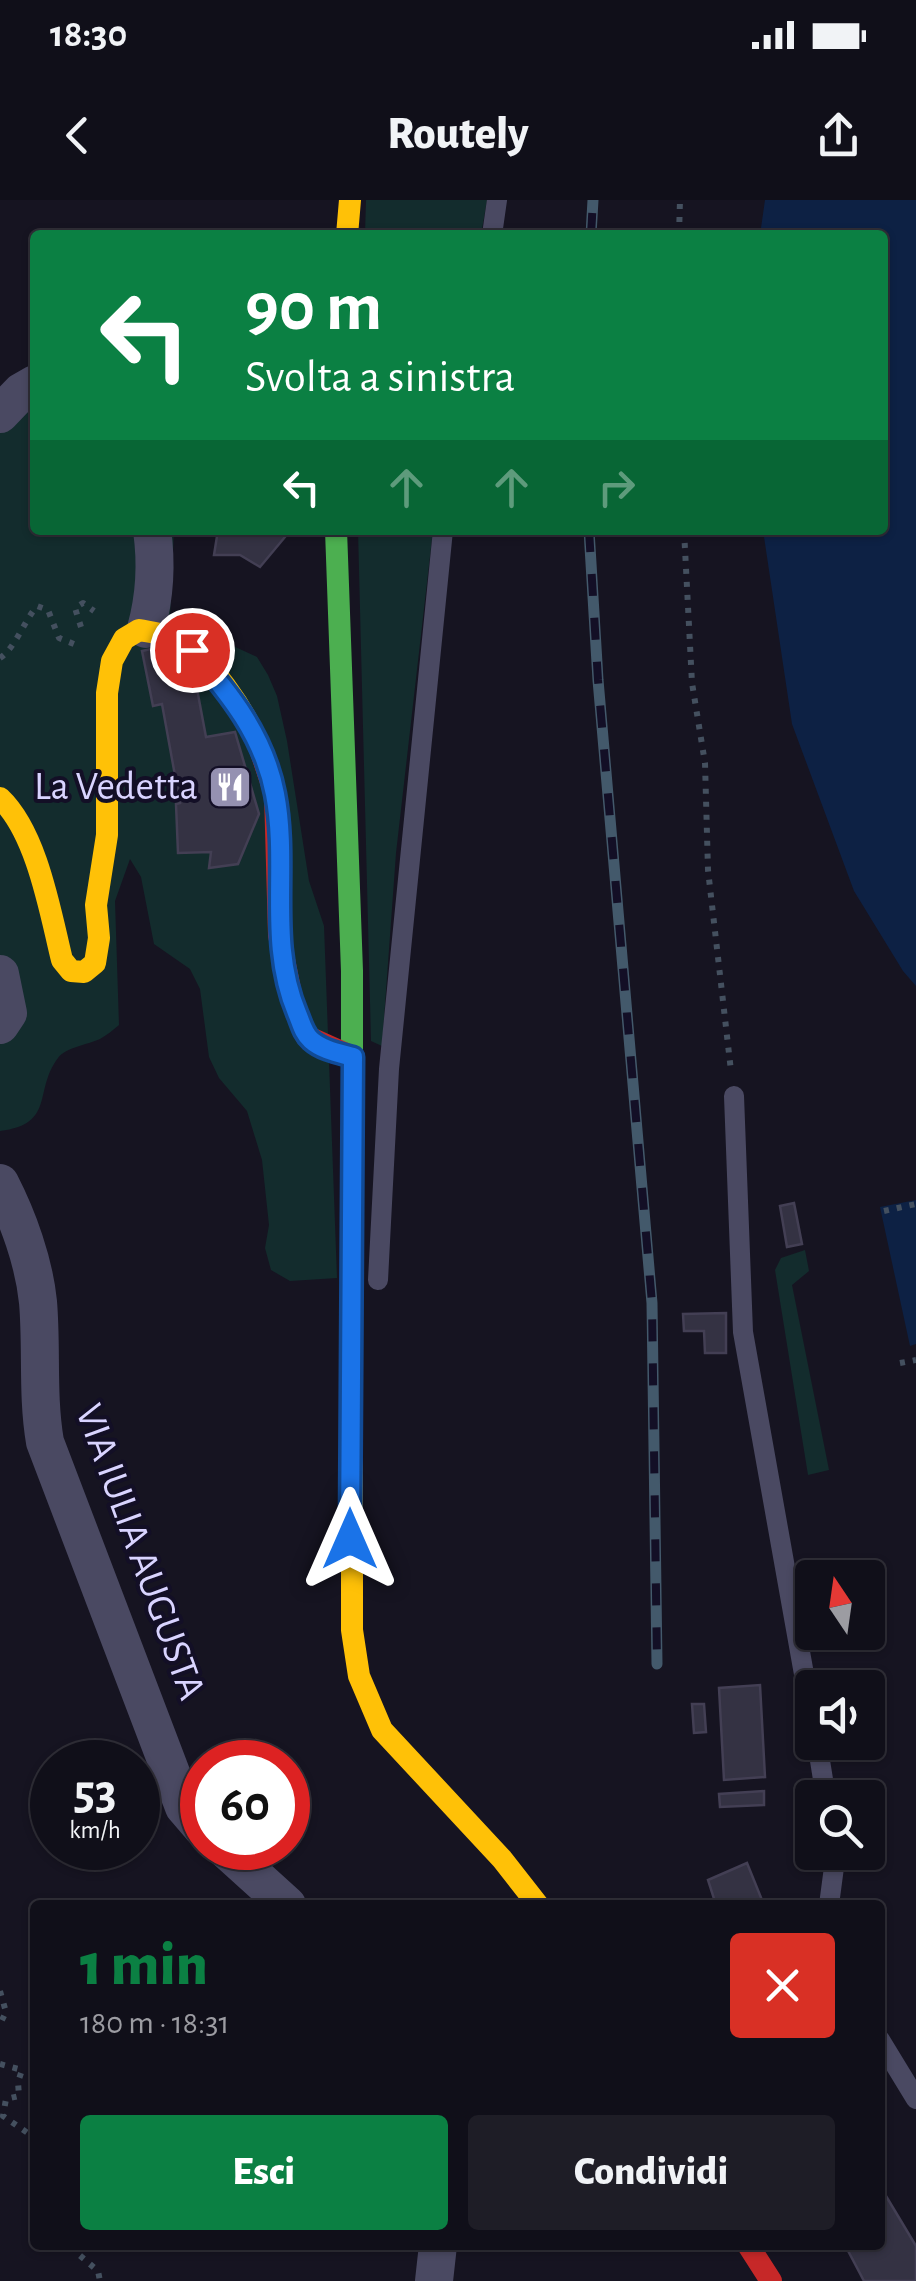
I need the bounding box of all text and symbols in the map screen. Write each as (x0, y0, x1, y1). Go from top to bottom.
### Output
text: 18:30 (50, 16, 127, 54)
icon: back (50, 108, 105, 163)
icon: share (811, 108, 866, 163)
text: Routely (387, 112, 529, 157)
icon: left (80, 270, 210, 400)
text: 90 m (245, 273, 382, 343)
text: Svolta a sinistra (245, 355, 515, 400)
icon: left (274, 460, 329, 515)
icon: ahead (379, 460, 434, 515)
icon: ahead (484, 460, 539, 515)
icon: right (589, 460, 644, 515)
pin (150, 608, 235, 693)
icon: arrive (165, 623, 220, 678)
restaurant icon: La Vedetta (207, 764, 253, 810)
place label: La Vedetta (34, 767, 198, 807)
street label: VIA IULIA AUGUSTA (68, 1399, 212, 1705)
position arrow (298, 1487, 402, 1591)
north arrow (795, 1560, 885, 1650)
map controls (795, 1560, 885, 1870)
button: sound (795, 1670, 885, 1760)
speed limit sign: 60 (180, 1740, 310, 1870)
text: 53 (73, 1768, 117, 1818)
button: search (795, 1780, 885, 1870)
text: km/h (69, 1818, 121, 1843)
button: close (730, 1933, 835, 2038)
text: 1 min (80, 1936, 208, 1996)
text: 180 m · 18:31 (80, 2007, 230, 2039)
button: Esci (80, 2115, 448, 2230)
button: Condividi (468, 2115, 835, 2230)

